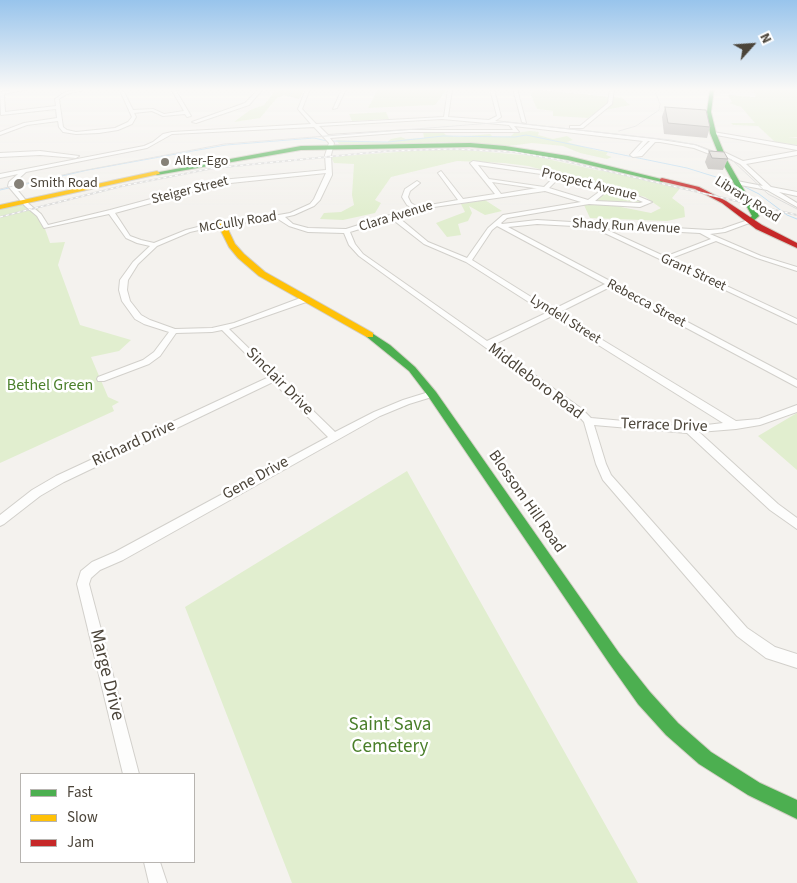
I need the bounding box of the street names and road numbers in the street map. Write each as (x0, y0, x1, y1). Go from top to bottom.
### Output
street label: Prospect Avenue (540, 165, 638, 205)
street label: Steiger Street (150, 173, 230, 209)
street label: Library Road (711, 173, 783, 227)
street label: Clara Avenue (357, 198, 435, 236)
street label: McCully Road (198, 209, 278, 237)
street label: Shady Run Avenue (571, 216, 681, 238)
street label: Grant Street (658, 250, 728, 296)
street label: Rebecca Street (604, 276, 688, 332)
street label: Lyndell Street (527, 292, 603, 348)
street label: Middleboro Road (484, 340, 586, 424)
street label: Sinclair Drive (241, 344, 317, 420)
street label: Terrace Drive (620, 415, 708, 437)
street label: Richard Drive (89, 416, 179, 472)
street label: Blossom Hill Road (484, 447, 568, 557)
street label: Gene Drive (220, 453, 292, 505)
street label: Marge Drive (84, 627, 128, 723)

